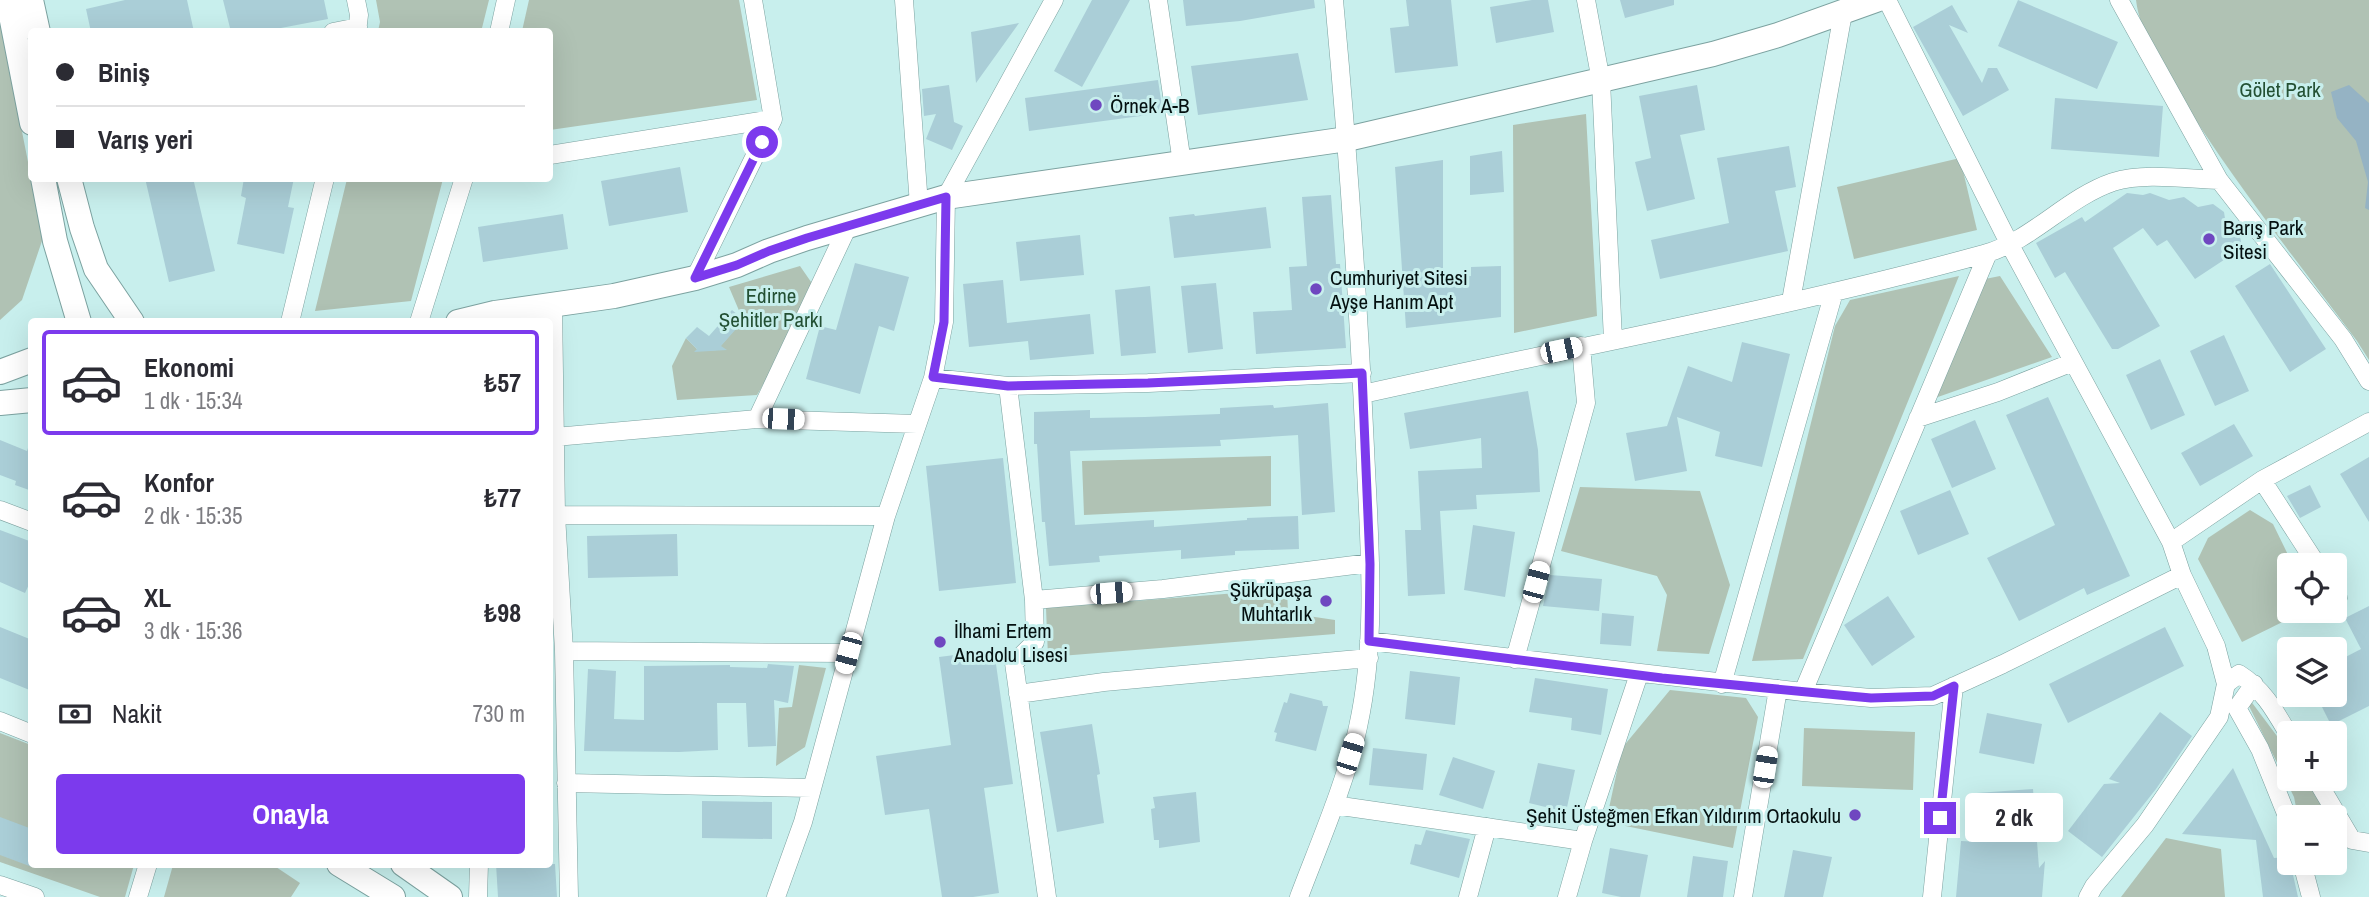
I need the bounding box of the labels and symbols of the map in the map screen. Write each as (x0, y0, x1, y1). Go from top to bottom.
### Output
park label: Gölet Park (2239, 75, 2321, 104)
place label: Örnek A-B (1110, 91, 1189, 120)
marker: Örnek A-B (1088, 97, 1104, 113)
route start (746, 126, 778, 158)
place label: Barış Park Sitesi (2223, 213, 2304, 266)
marker: Barış Park Sitesi (2201, 231, 2217, 247)
place label: Cumhuriyet Sitesi Ayşe Hanım Apt (1329, 263, 1468, 316)
park label: Edirne Şehitler Parkı (719, 281, 823, 334)
marker: Cumhuriyet Sitesi Ayşe Hanım Apt (1308, 281, 1324, 297)
car (1539, 335, 1584, 365)
car (762, 408, 805, 430)
car (1521, 559, 1552, 605)
place label: Şükrüpaşa Muhtarlık (1230, 575, 1312, 628)
car (1090, 581, 1133, 605)
marker: Şükrüpaşa Muhtarlık (1318, 593, 1334, 609)
place label: İlhami Ertem Anadolu Lisesi (953, 616, 1068, 669)
car (833, 630, 864, 676)
marker: İlhami Ertem Anadolu Lisesi (932, 634, 948, 650)
car (1334, 731, 1367, 777)
car (1752, 745, 1779, 789)
callout: 2 dk (1965, 794, 2062, 842)
place label: Şehit Üsteğmen Efkan Yıldırım Ortaokulu (1526, 801, 1841, 830)
route end (1924, 802, 1956, 834)
marker: Şehit Üsteğmen Efkan Yıldırım Ortaokulu (1847, 807, 1863, 823)

